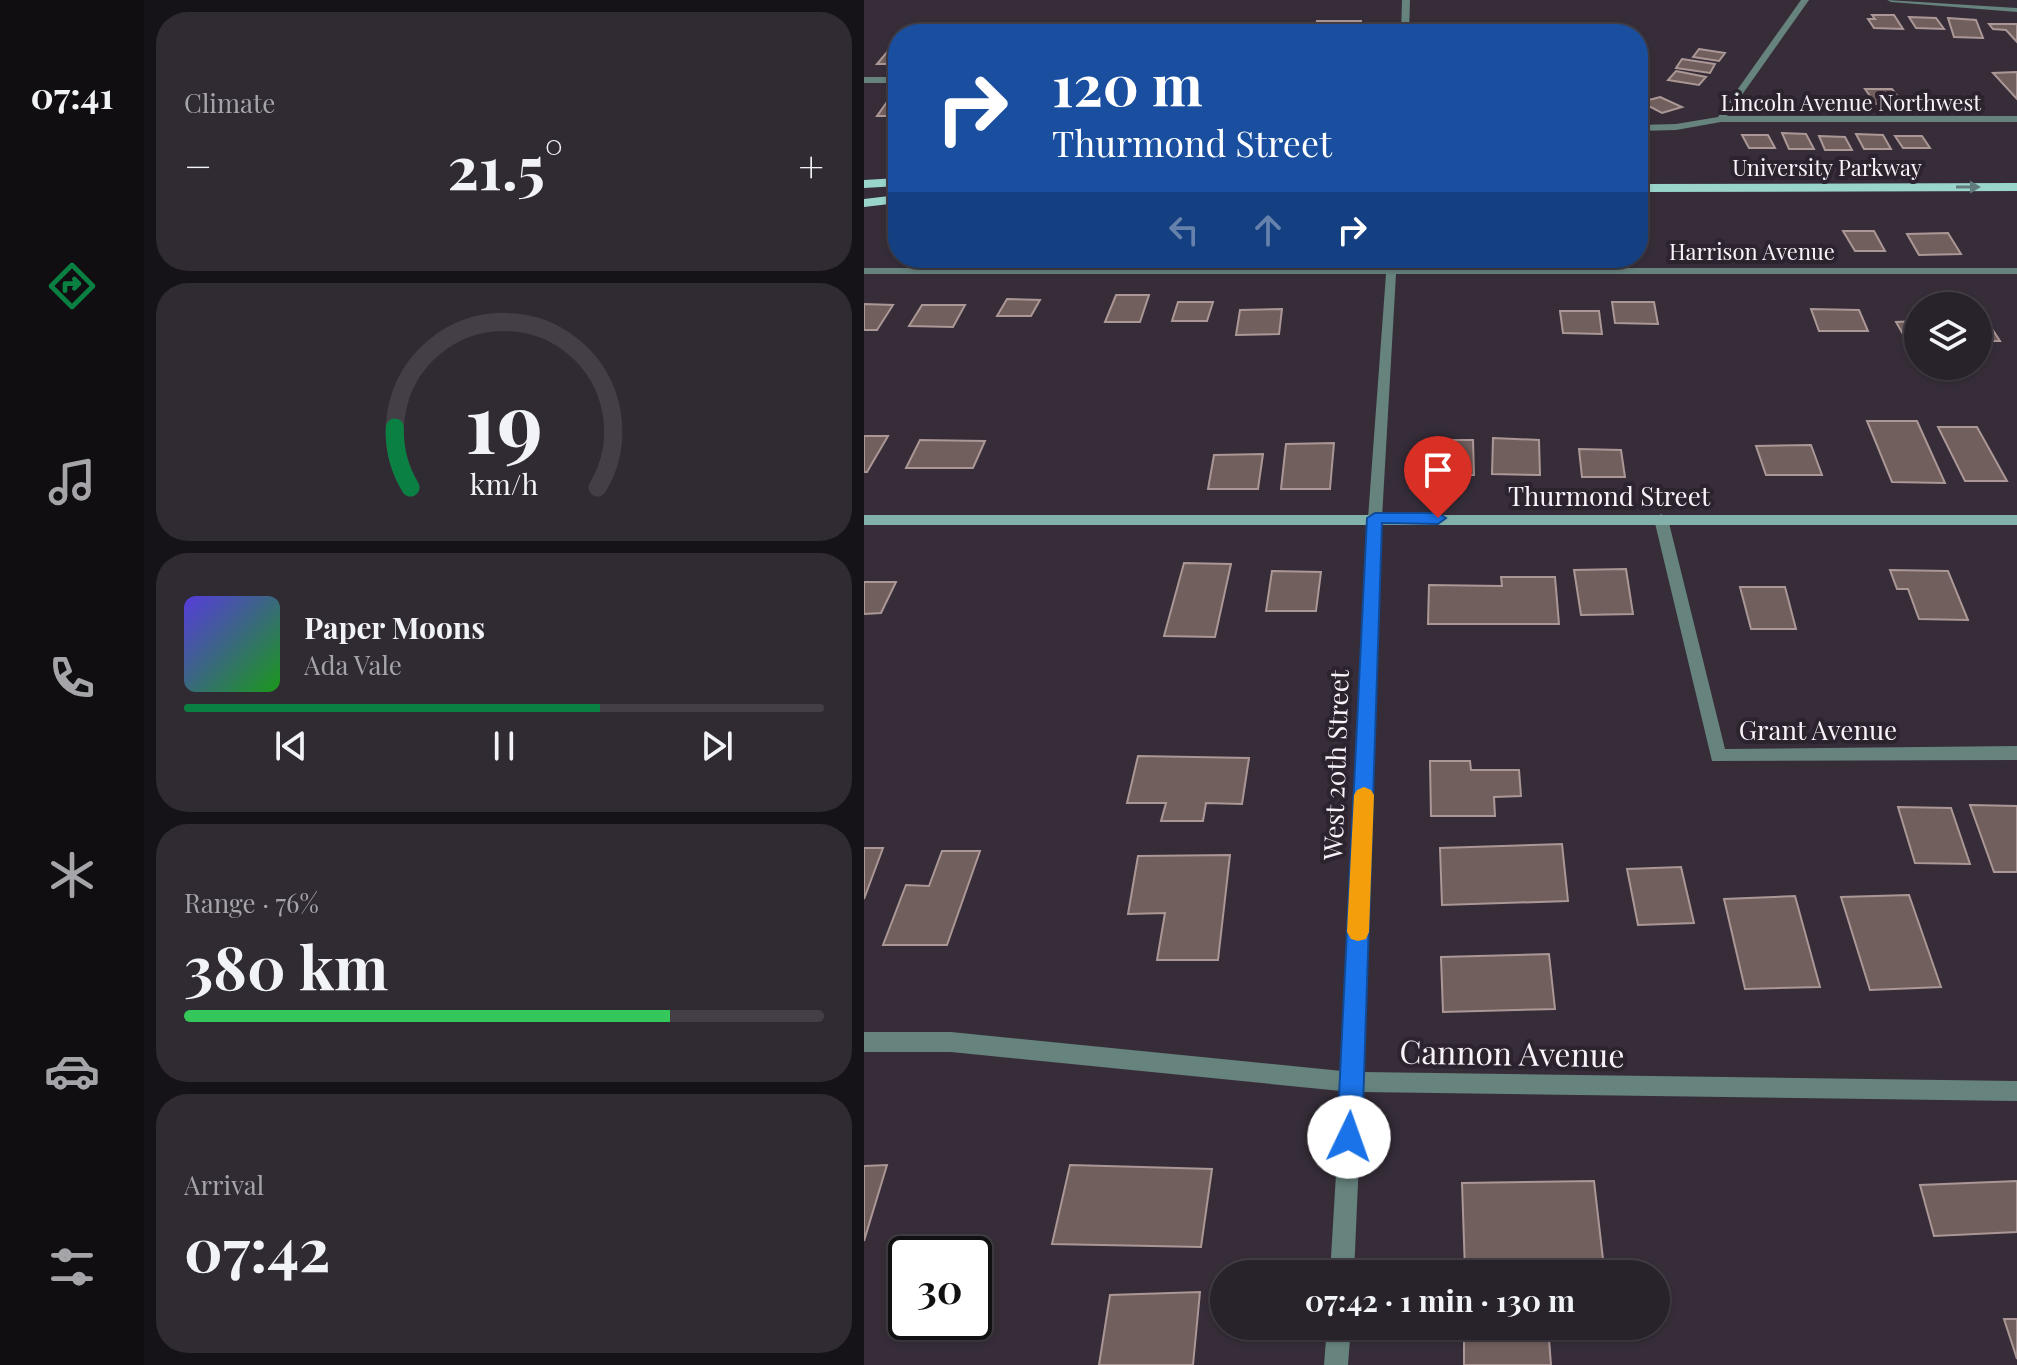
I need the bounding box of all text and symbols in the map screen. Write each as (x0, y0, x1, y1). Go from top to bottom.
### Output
text: 120 m (1052, 46, 1203, 121)
icon: right (920, 56, 1024, 160)
text: 07:41 (31, 70, 113, 118)
text: Climate (184, 85, 275, 120)
street label: Lincoln Avenue Northwest (1721, 87, 1982, 117)
text: Thurmond Street (1052, 118, 1332, 166)
text: 21.5° (447, 125, 563, 205)
text: − (184, 135, 212, 194)
text: + (798, 135, 824, 194)
street label: University Parkway (1732, 152, 1922, 182)
one-way arrow (1956, 181, 1981, 193)
icon: left (1162, 208, 1206, 252)
icon: ahead (1246, 208, 1290, 252)
icon: right (1330, 208, 1374, 252)
street label: Harrison Avenue (1669, 236, 1835, 266)
icon: directions (44, 258, 100, 314)
map controls (1904, 292, 1992, 380)
button: layers (1904, 292, 1992, 380)
text: 19 (465, 363, 543, 474)
pin (1404, 436, 1472, 518)
icon: arrive (1416, 448, 1460, 492)
icon: music (44, 454, 100, 510)
text: km/h (470, 464, 538, 502)
street label: Thurmond Street (1508, 478, 1711, 513)
text: Paper Moons (304, 607, 485, 647)
text: Ada Vale (304, 647, 402, 682)
icon: phone (44, 650, 100, 706)
street label: West 20th Street (1314, 668, 1356, 862)
street label: Grant Avenue (1739, 712, 1897, 747)
icon: previous (269, 724, 313, 768)
icon: pause (482, 724, 526, 768)
icon: next (695, 724, 739, 768)
icon: climate (44, 847, 100, 903)
text: Range · 76% (184, 885, 319, 920)
text: 380 km (184, 925, 388, 1005)
street label: Cannon Avenue (1399, 1029, 1625, 1075)
icon: car (44, 1043, 100, 1099)
position arrow (1307, 1095, 1391, 1179)
text: Arrival (184, 1167, 264, 1202)
text: 07:42 (184, 1207, 330, 1287)
speed limit sign: 30 (888, 1236, 992, 1340)
icon: filters (44, 1239, 100, 1295)
text: 07:42 · 1 min · 130 m (1305, 1280, 1575, 1320)

